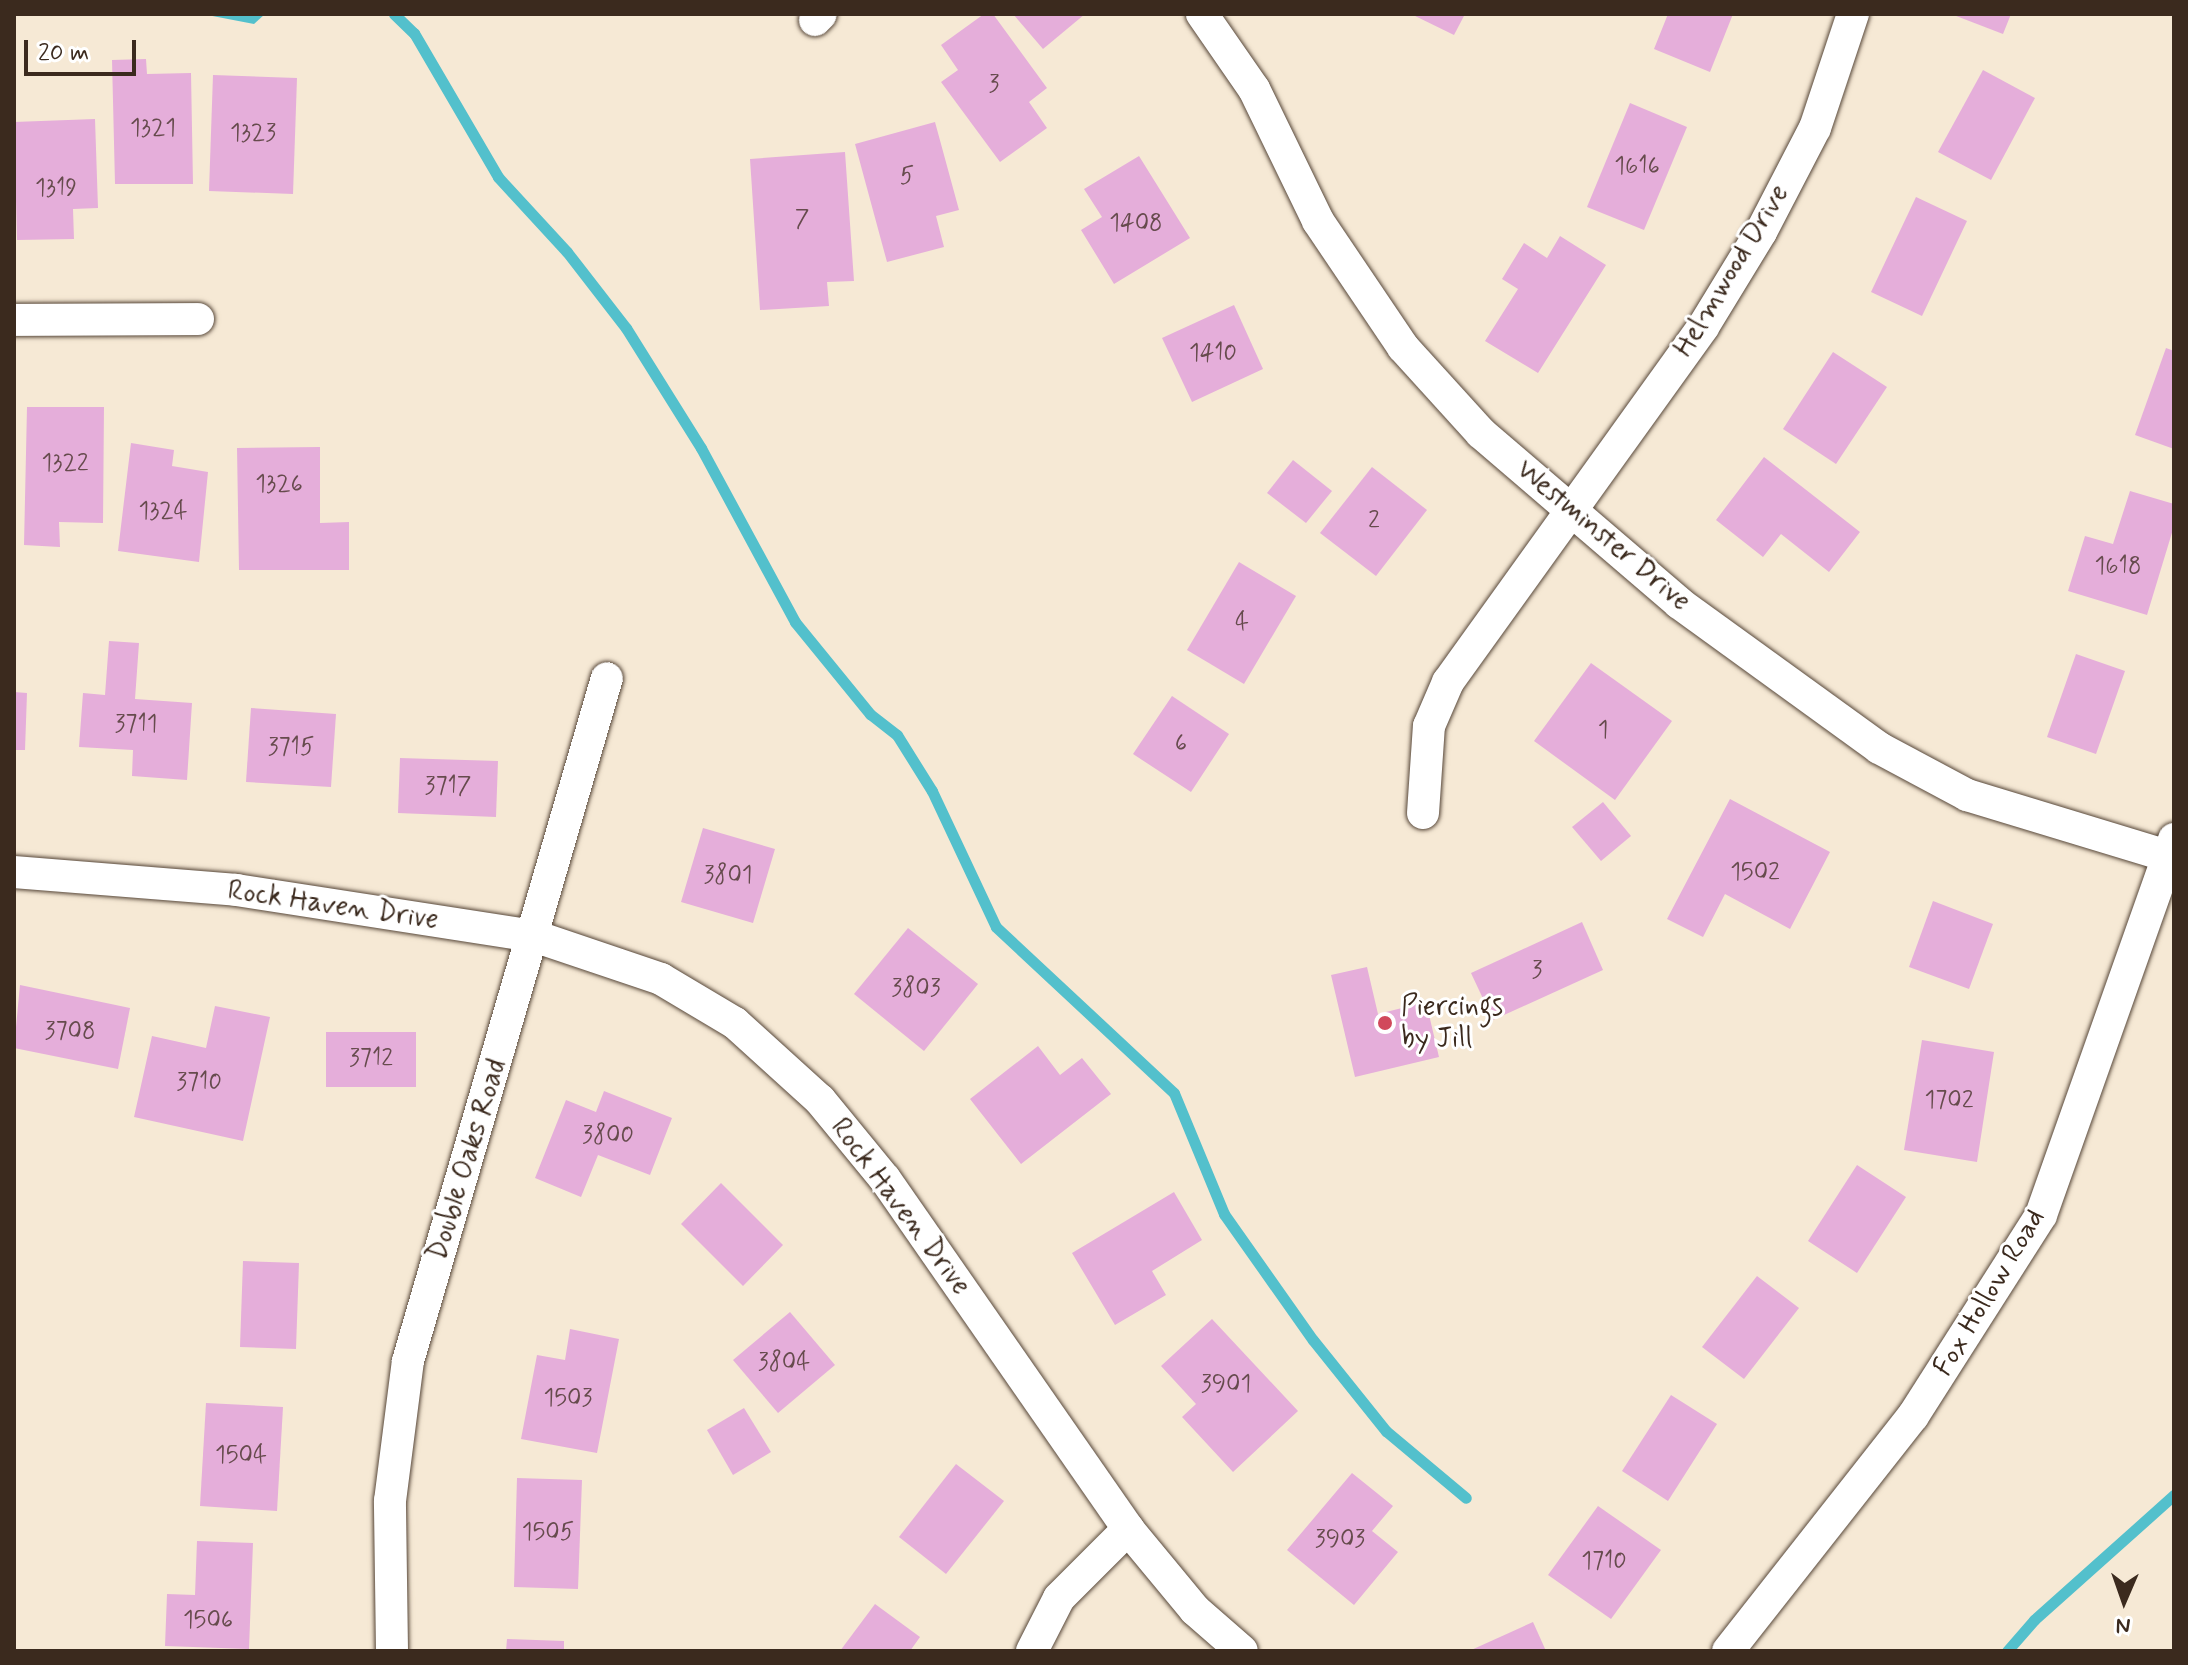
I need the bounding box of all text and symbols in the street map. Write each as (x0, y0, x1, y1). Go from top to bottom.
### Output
scale bar (28, 24, 140, 74)
text: 20 m (38, 38, 89, 69)
house number: 3 (989, 71, 999, 99)
house number: 1321 (130, 115, 176, 143)
house number: 1323 (230, 120, 276, 148)
house number: 1616 (1614, 153, 1660, 181)
house number: 5 (900, 163, 914, 191)
house number: 1319 (35, 175, 77, 203)
street label: Helmwood Drive (1668, 180, 1796, 362)
house number: 7 (795, 206, 809, 234)
house number: 1408 (1109, 210, 1163, 238)
house number: 1410 (1189, 340, 1237, 368)
house number: 1322 (42, 450, 88, 478)
street label: Westminster Drive (1510, 454, 1696, 618)
house number: 1326 (255, 471, 303, 499)
house number: 1324 (138, 498, 188, 526)
house number: 2 (1368, 507, 1380, 535)
house number: 1618 (2095, 553, 2141, 581)
house number: 4 (1235, 609, 1249, 637)
house number: 3711 (115, 711, 157, 739)
house number: 1 (1598, 717, 1608, 745)
house number: 6 (1175, 730, 1187, 758)
house number: 3715 (268, 734, 314, 762)
house number: 3717 (425, 773, 471, 801)
house number: 1502 (1730, 859, 1780, 887)
house number: 3801 (703, 862, 753, 890)
street label: Rock Haven Drive (225, 875, 441, 937)
house number: 3 (1532, 957, 1542, 985)
house number: 3803 (891, 975, 941, 1003)
place label: Piercings by Jill (1401, 990, 1503, 1056)
marker: Piercings by Jill (1376, 1014, 1394, 1032)
house number: 3708 (45, 1018, 95, 1046)
house number: 3712 (349, 1045, 393, 1073)
street label: Double Oaks Road (422, 1056, 514, 1264)
house number: 3710 (176, 1069, 222, 1097)
house number: 1702 (1925, 1087, 1973, 1115)
street label: Rock Haven Drive (823, 1112, 977, 1302)
house number: 3800 (582, 1122, 634, 1150)
street label: Fox Hollow Road (1928, 1205, 2052, 1381)
house number: 3804 (758, 1349, 810, 1377)
house number: 3901 (1201, 1371, 1251, 1399)
house number: 1503 (544, 1385, 592, 1413)
house number: 1504 (215, 1442, 267, 1470)
house number: 1505 (522, 1519, 574, 1547)
house number: 3903 (1315, 1526, 1365, 1554)
house number: 1710 (1581, 1548, 1627, 1576)
north arrow (2084, 1561, 2164, 1641)
house number: 1506 (183, 1607, 233, 1635)
text: N (2115, 1611, 2131, 1639)

